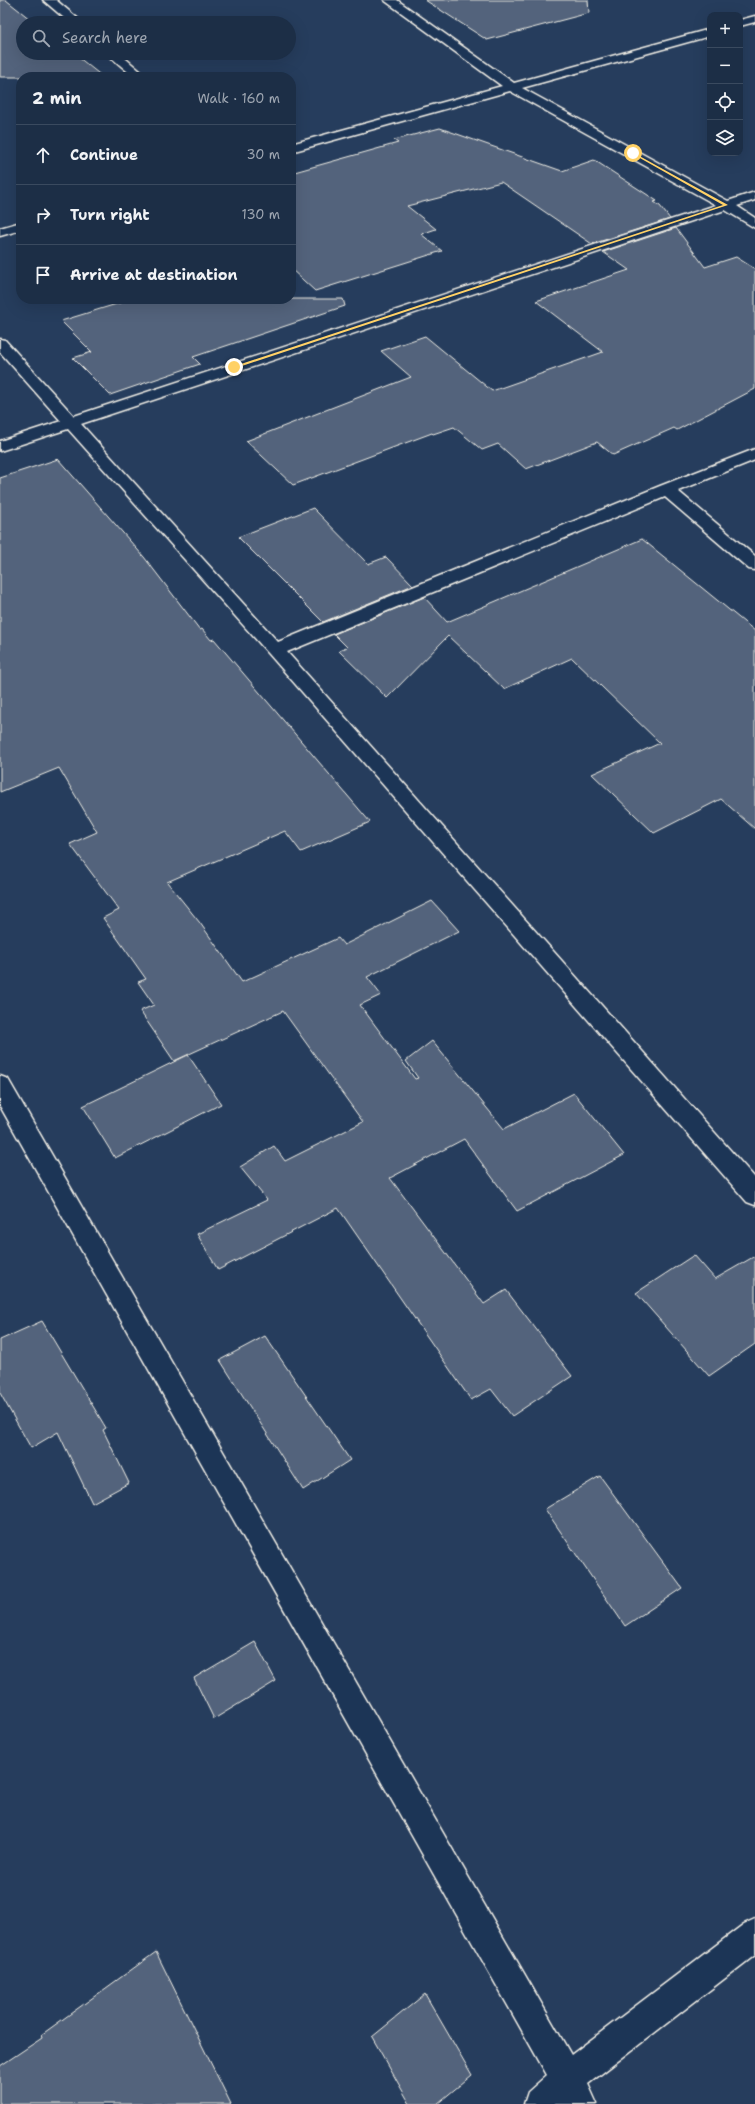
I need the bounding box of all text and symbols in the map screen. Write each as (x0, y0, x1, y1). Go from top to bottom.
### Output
map controls (707, 12, 743, 156)
button: + (707, 12, 743, 48)
search box (16, 16, 296, 60)
icon: search (30, 27, 52, 49)
text: Search here (62, 28, 148, 48)
button: − (707, 48, 743, 84)
button: locate (707, 84, 743, 120)
text: 2 min (32, 87, 82, 109)
text: Walk · 160 m (198, 90, 280, 107)
button: layers (707, 120, 743, 156)
icon: ahead (32, 144, 54, 166)
route start (624, 144, 642, 162)
text: Continue (70, 145, 138, 165)
text: 30 m (246, 146, 280, 163)
icon: right (32, 204, 54, 226)
text: Turn right (70, 205, 150, 225)
text: 130 m (242, 206, 280, 223)
icon: arrive (32, 264, 54, 286)
text: Arrive at destination (70, 265, 238, 285)
route end (225, 358, 243, 376)

